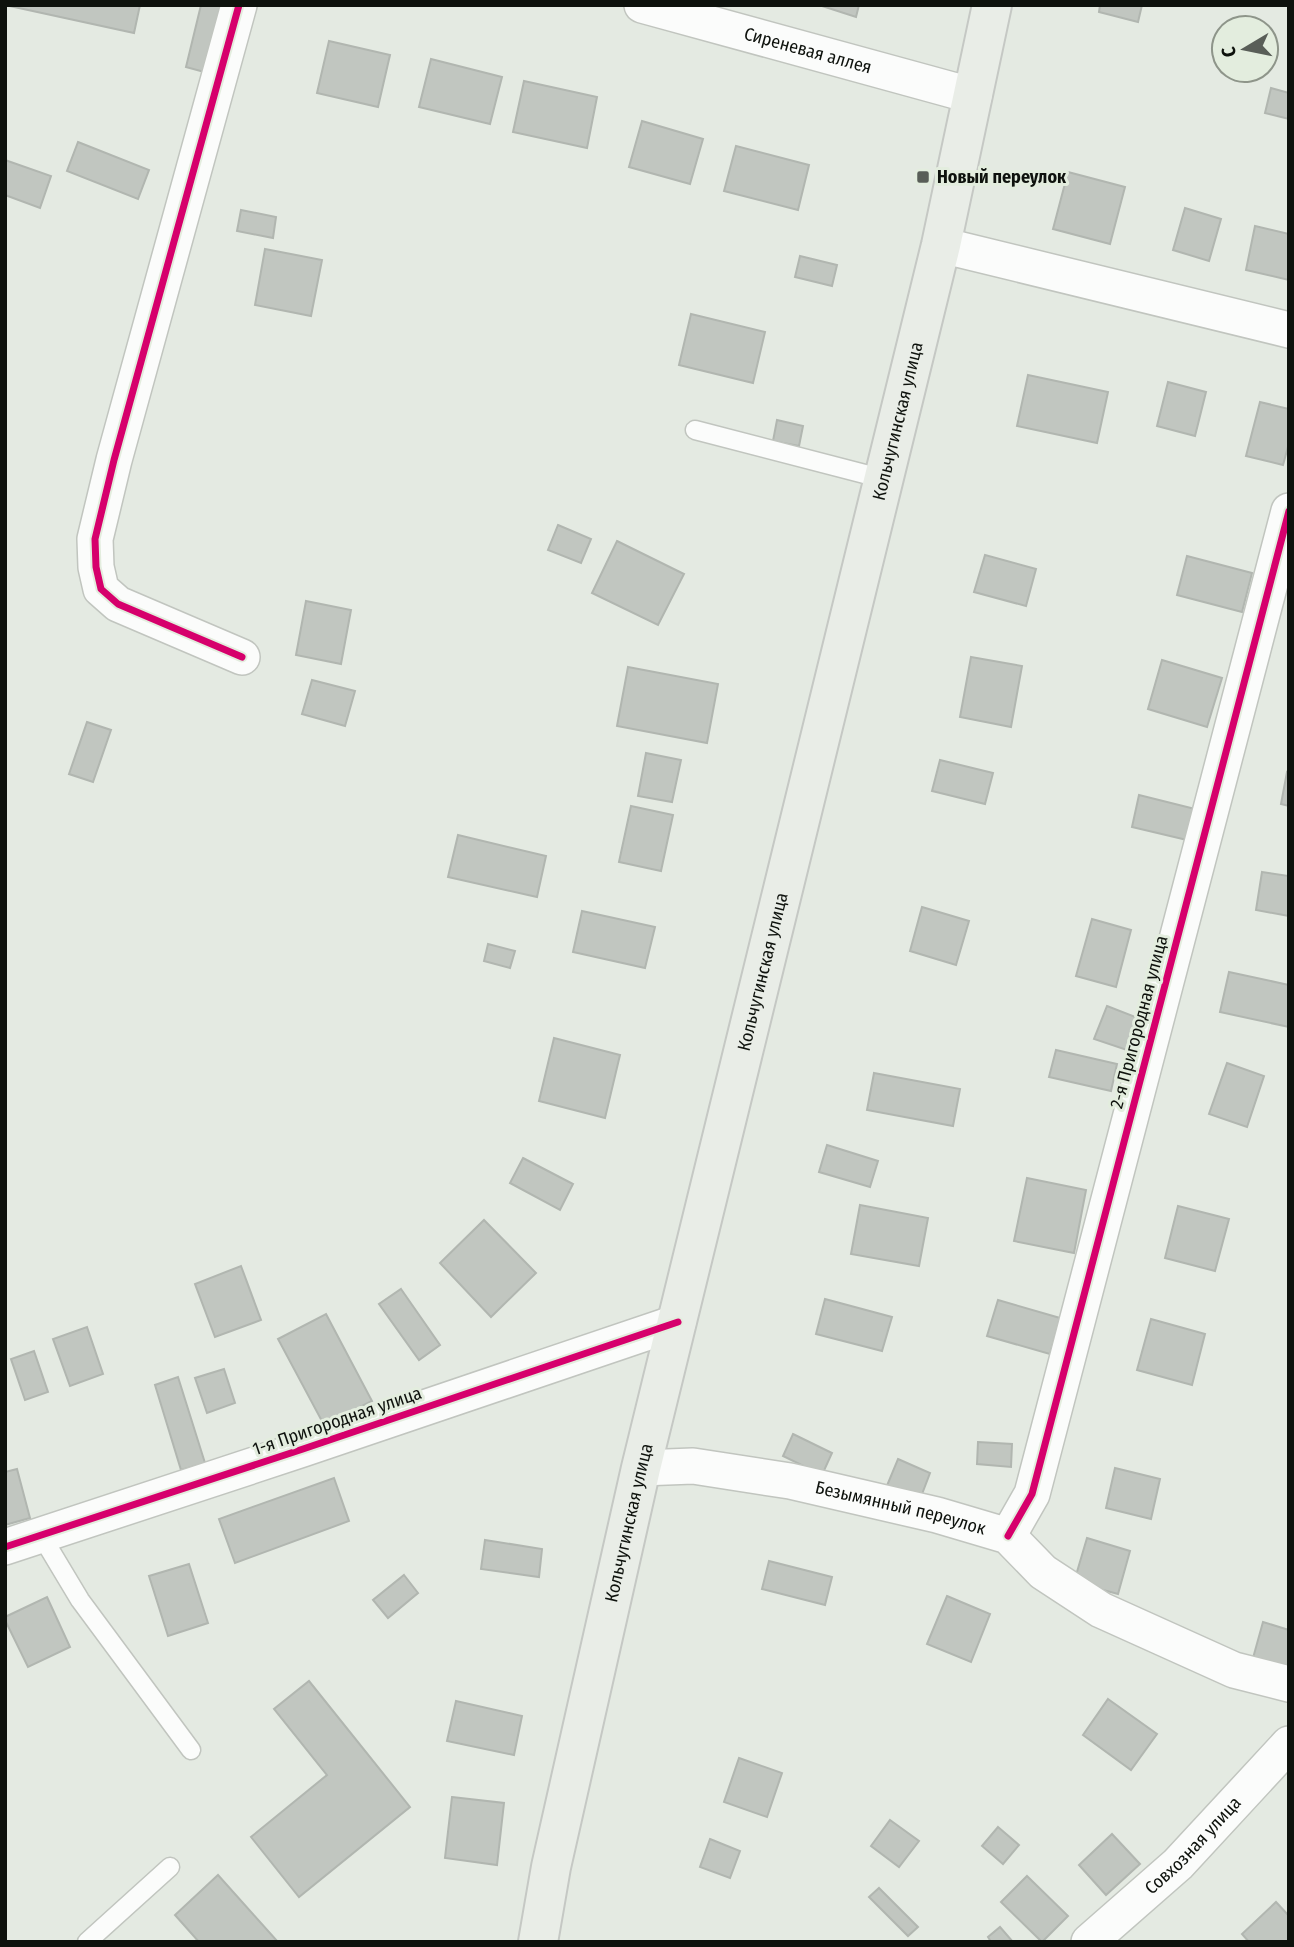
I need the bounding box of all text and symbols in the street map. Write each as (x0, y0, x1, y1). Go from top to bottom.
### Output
north arrow (1210, 14, 1280, 84)
street label: Сиреневая аллея (742, 22, 874, 78)
text: С (1217, 45, 1241, 59)
place label: Новый переулок (937, 166, 1067, 188)
marker: Новый переулок (915, 169, 931, 185)
street label: Кольчугинская улица (868, 340, 928, 503)
street label: Кольчугинская улица (733, 890, 793, 1053)
street label: 2-я Пригородная улица (1105, 933, 1173, 1111)
street label: 1-я Пригородная улица (250, 1382, 425, 1460)
street label: Кольчугинская улица (600, 1441, 658, 1604)
street label: Безымянный переулок (813, 1476, 989, 1540)
street label: Совхозная улица (1140, 1792, 1246, 1899)

